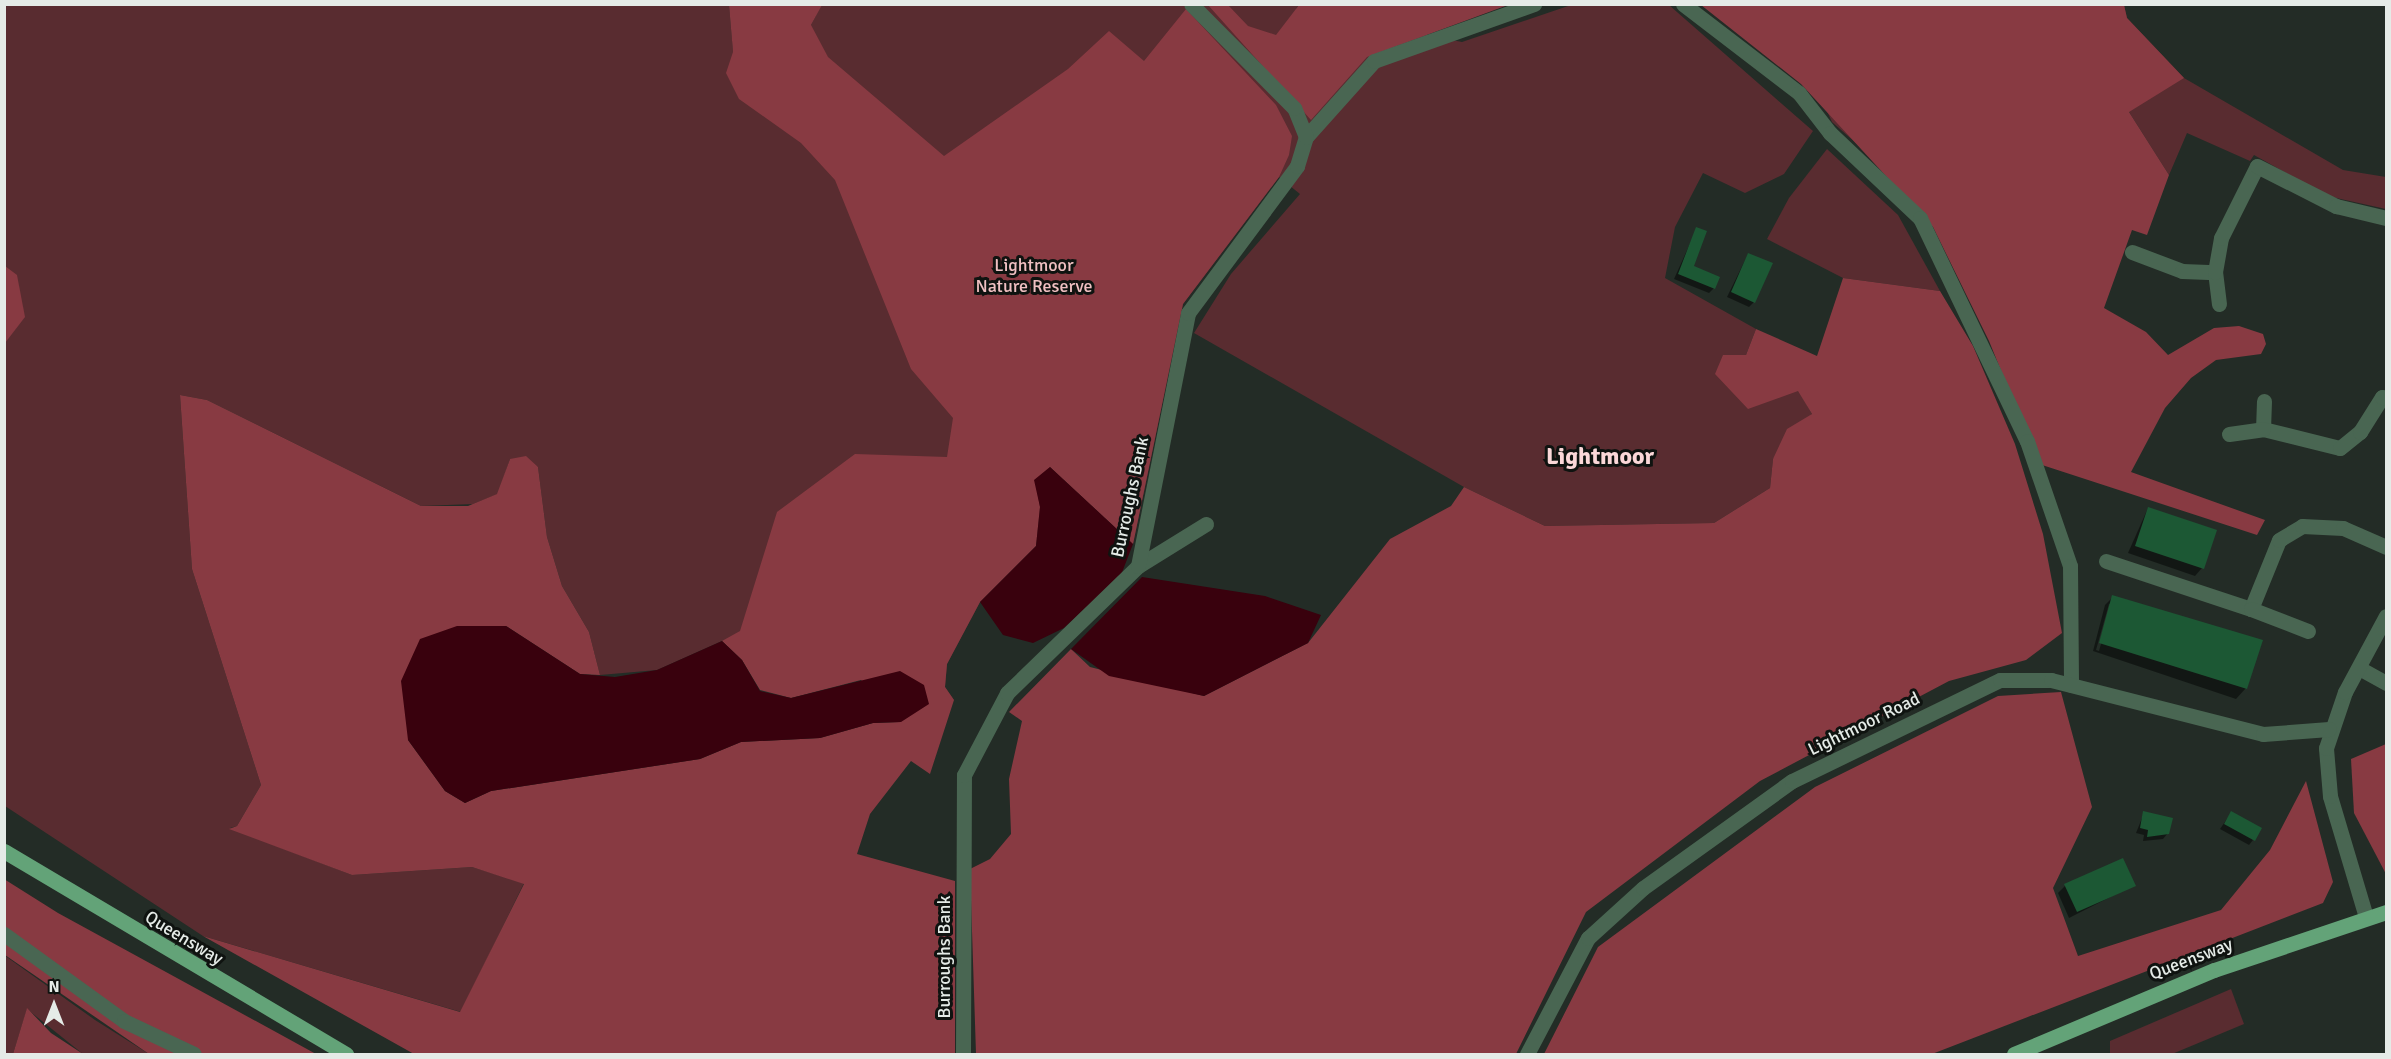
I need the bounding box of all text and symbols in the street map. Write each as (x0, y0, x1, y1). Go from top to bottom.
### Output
park label: Lightmoor Nature Reserve (975, 255, 1093, 298)
street label: Burroughs Bank (1107, 435, 1153, 559)
district label: Lightmoor (1546, 443, 1654, 471)
street label: Lightmoor Road (1805, 688, 1923, 760)
street label: Burroughs Bank (933, 896, 955, 1018)
street label: Queensway (141, 906, 227, 970)
street label: Queensway (2146, 933, 2236, 985)
north arrow (24, 975, 84, 1035)
text: N (48, 977, 60, 997)

